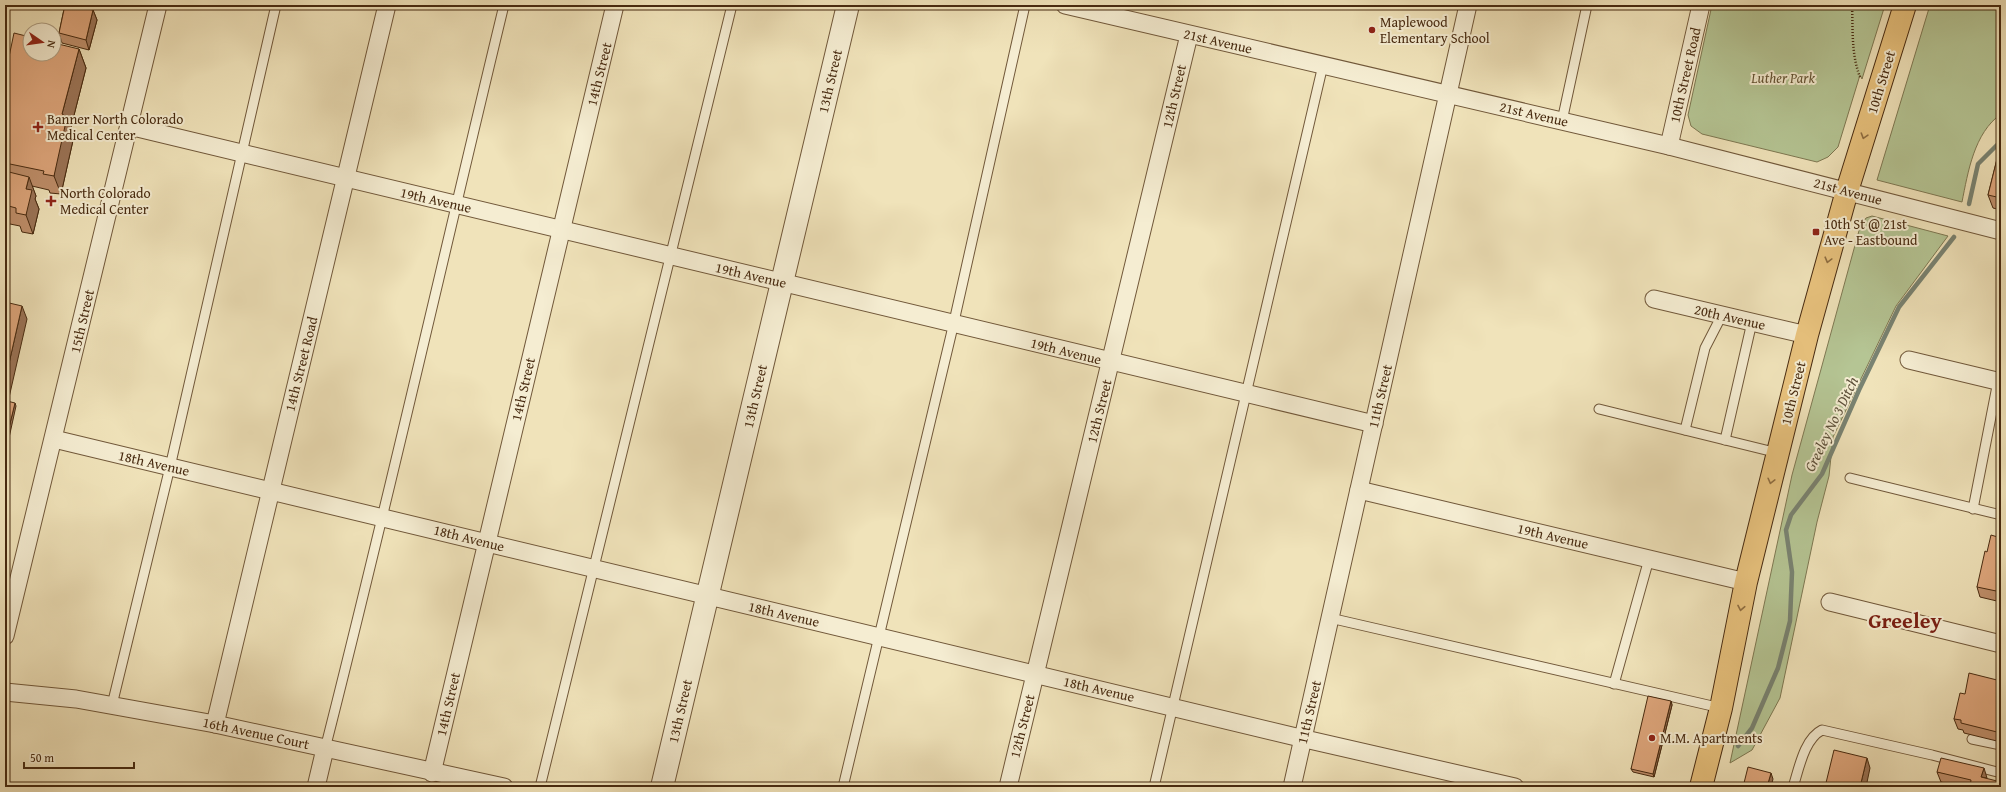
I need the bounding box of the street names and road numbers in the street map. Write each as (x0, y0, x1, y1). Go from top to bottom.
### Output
street label: 21st Avenue (1182, 23, 1255, 59)
street label: 10th Street Road (1664, 25, 1706, 125)
street label: 14th Street (581, 40, 617, 108)
street label: 13th Street (813, 47, 847, 115)
street label: 10th Street (1862, 48, 1900, 116)
street label: 12th Street (1157, 62, 1191, 130)
street label: 21st Avenue (1498, 96, 1571, 132)
street label: 21st Avenue (1812, 172, 1885, 210)
street label: 19th Avenue (398, 182, 474, 218)
street label: 19th Avenue (713, 257, 789, 293)
street label: 15th Street (65, 287, 99, 355)
street label: 20th Avenue (1692, 299, 1768, 335)
street label: 14th Street Road (280, 314, 323, 414)
street label: 19th Avenue (1028, 333, 1104, 370)
street label: 14th Street (506, 355, 540, 423)
street label: 10th Street (1775, 359, 1811, 427)
street label: 13th Street (738, 362, 772, 430)
street label: 11th Street (1363, 362, 1397, 430)
street label: 12th Street (1081, 377, 1117, 445)
street label: 18th Avenue (116, 445, 192, 481)
street label: 19th Avenue (1515, 518, 1591, 554)
street label: 18th Avenue (431, 520, 507, 557)
street label: 18th Avenue (746, 596, 822, 632)
street label: 14th Street (431, 670, 465, 738)
street label: 18th Avenue (1061, 671, 1137, 707)
street label: 13th Street (663, 677, 697, 745)
street label: 11th Street (1292, 678, 1326, 746)
street label: 12th Street (1004, 692, 1040, 760)
street label: 16th Avenue Court (201, 712, 311, 754)

